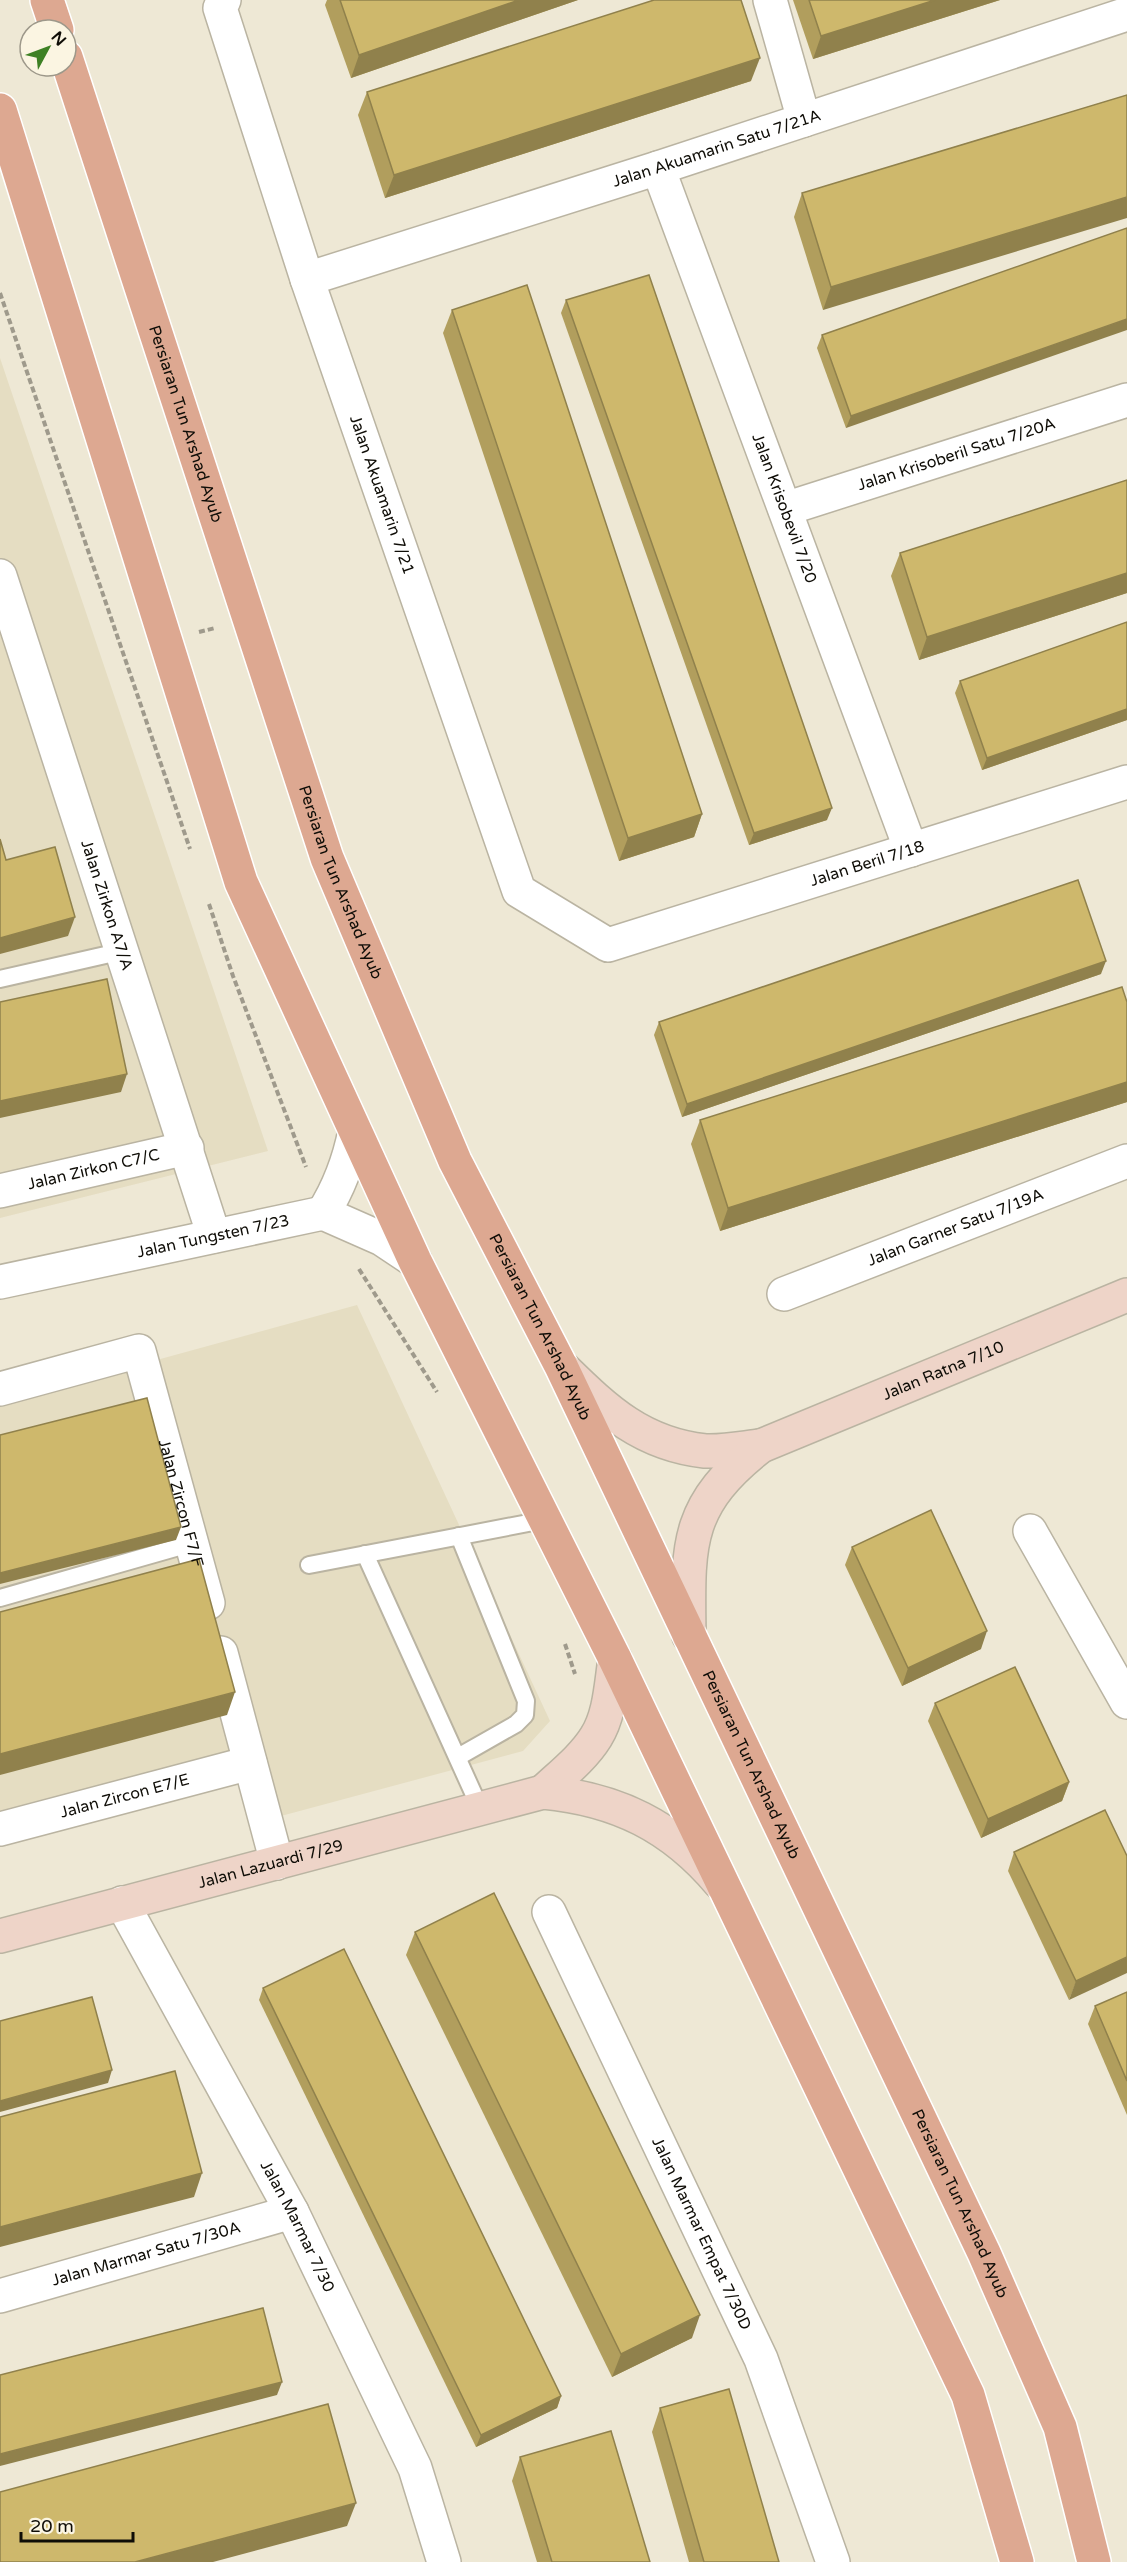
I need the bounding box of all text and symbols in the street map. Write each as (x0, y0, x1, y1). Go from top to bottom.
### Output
north arrow (18, 18, 78, 78)
text: N (47, 27, 70, 50)
street label: Jalan Akuamarin Satu 7/21A (610, 105, 823, 192)
street label: Persiaran Tun Arshad Ayub (144, 323, 227, 525)
street label: Jalan Akuamarin 7/21 (345, 413, 419, 577)
street label: Jalan Krisoberil Satu 7/20A (855, 413, 1058, 495)
street label: Jalan Krisobevil 7/20 (747, 431, 821, 586)
street label: Persiaran Tun Arshad Ayub (294, 783, 387, 982)
street label: Jalan Beril 7/18 (808, 836, 927, 891)
street label: Jalan Zirkon A7/A (76, 837, 137, 973)
street label: Jalan Zirkon C7/C (26, 1145, 162, 1194)
street label: Jalan Garner Satu 7/19A (865, 1184, 1047, 1271)
street label: Jalan Tungsten 7/23 (135, 1210, 291, 1262)
street label: Persiaran Tun Arshad Ayub (484, 1230, 595, 1424)
street label: Jalan Ratna 7/10 (880, 1337, 1007, 1405)
street label: Jalan Zircon F7/F (154, 1437, 208, 1570)
street label: Persiaran Tun Arshad Ayub (698, 1667, 805, 1862)
street label: Jalan Zircon E7/E (58, 1769, 191, 1823)
street label: Jalan Lazuardi 7/29 (196, 1835, 345, 1893)
street label: Persiaran Tun Arshad Ayub (907, 2106, 1013, 2301)
street label: Jalan Marmar Empat 7/30D (647, 2134, 756, 2333)
street label: Jalan Marmar 7/30 (256, 2157, 339, 2295)
street label: Jalan Marmar Satu 7/30A (49, 2217, 243, 2291)
scale bar (21, 2505, 134, 2543)
text: 20 m (30, 2515, 74, 2537)

